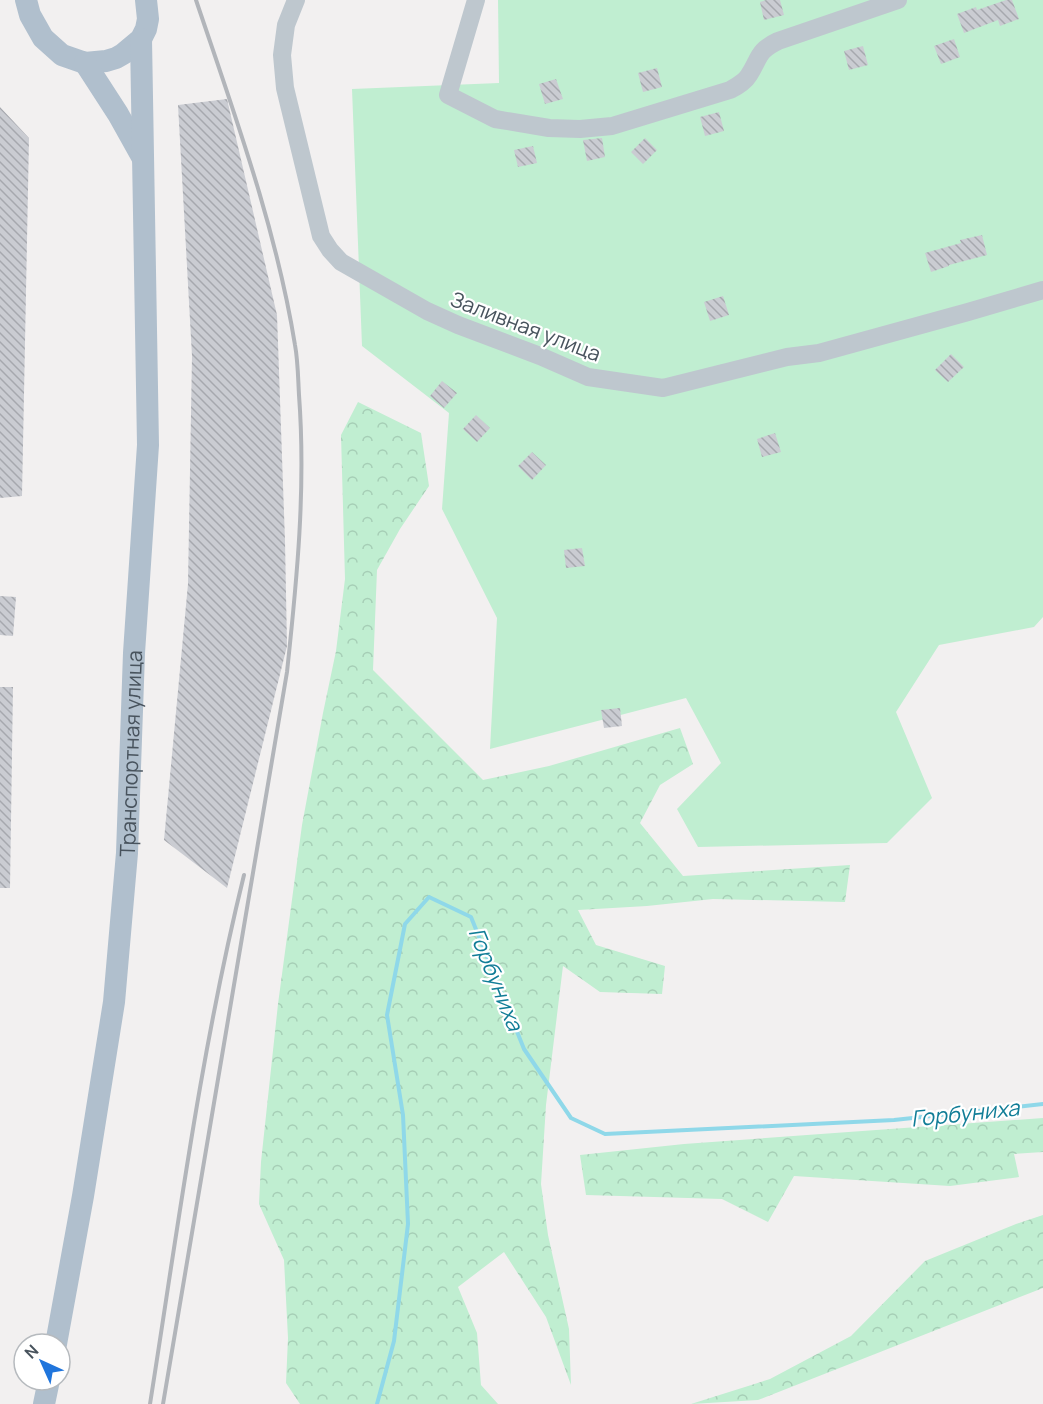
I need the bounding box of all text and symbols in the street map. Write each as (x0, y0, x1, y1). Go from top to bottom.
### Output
street label: Заливная улица (447, 284, 605, 368)
street label: Транспортная улица (113, 650, 148, 857)
water label: Горбуниха (462, 923, 531, 1037)
water label: Горбуниха (909, 1092, 1022, 1134)
north arrow (12, 1332, 72, 1392)
text: N (20, 1340, 43, 1363)

